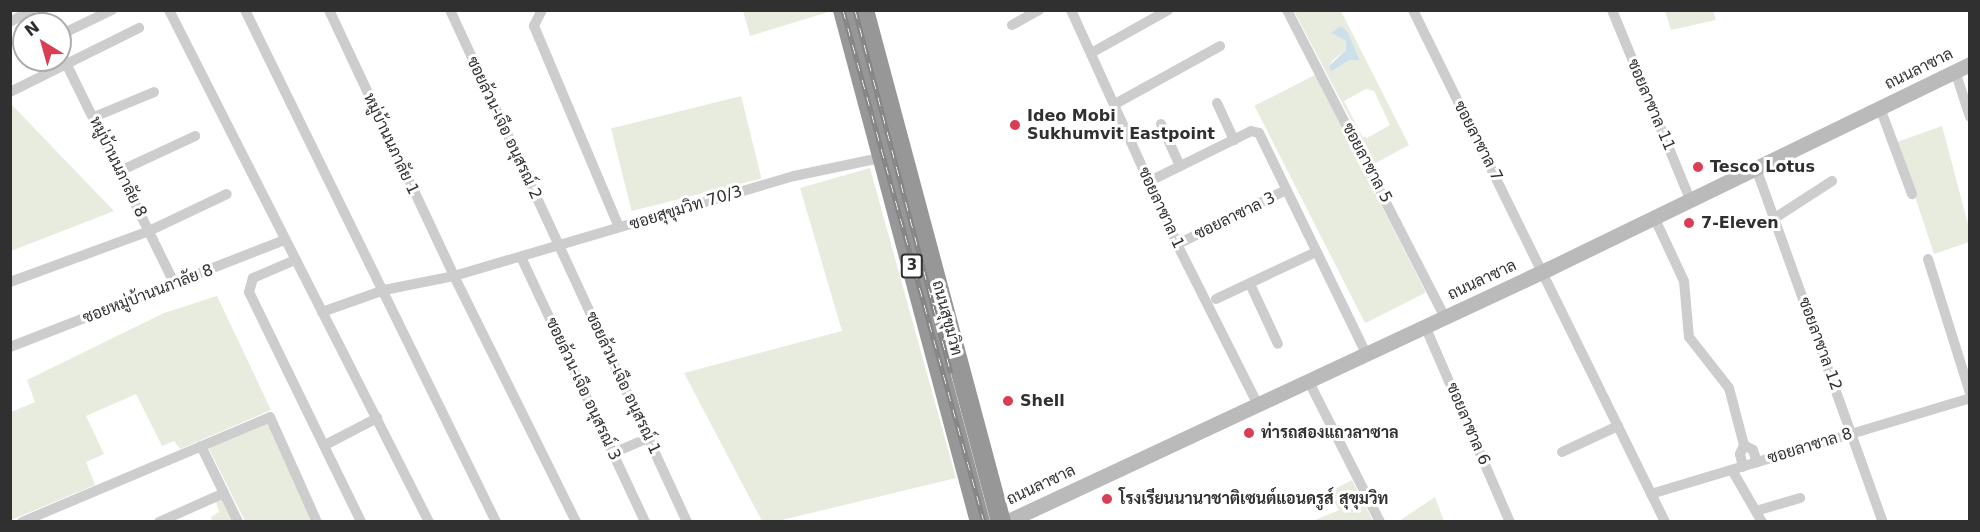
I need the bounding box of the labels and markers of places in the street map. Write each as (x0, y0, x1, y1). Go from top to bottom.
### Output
place label: Ideo Mobi Sukhumvit Eastpoint (1027, 106, 1215, 144)
marker: Ideo Mobi Sukhumvit Eastpoint (1008, 118, 1022, 132)
place label: Tesco Lotus (1710, 157, 1815, 177)
marker: Tesco Lotus (1691, 160, 1705, 174)
place label: 7-Eleven (1701, 213, 1779, 233)
marker: 7-Eleven (1682, 216, 1696, 230)
place label: Shell (1020, 391, 1065, 411)
marker: Shell (1001, 394, 1015, 408)
place label: ท่ารถสองแถวลาซาล (1261, 423, 1399, 443)
marker: ท่ารถสองแถวลาซาล (1242, 426, 1256, 440)
place label: โรงเรียนนานาชาติเซนต์แอนดรูส์ สุขุมวิท (1119, 489, 1388, 509)
marker: โรงเรียนนานาชาติเซนต์แอนดรูส์ สุขุมวิท (1100, 492, 1114, 506)

